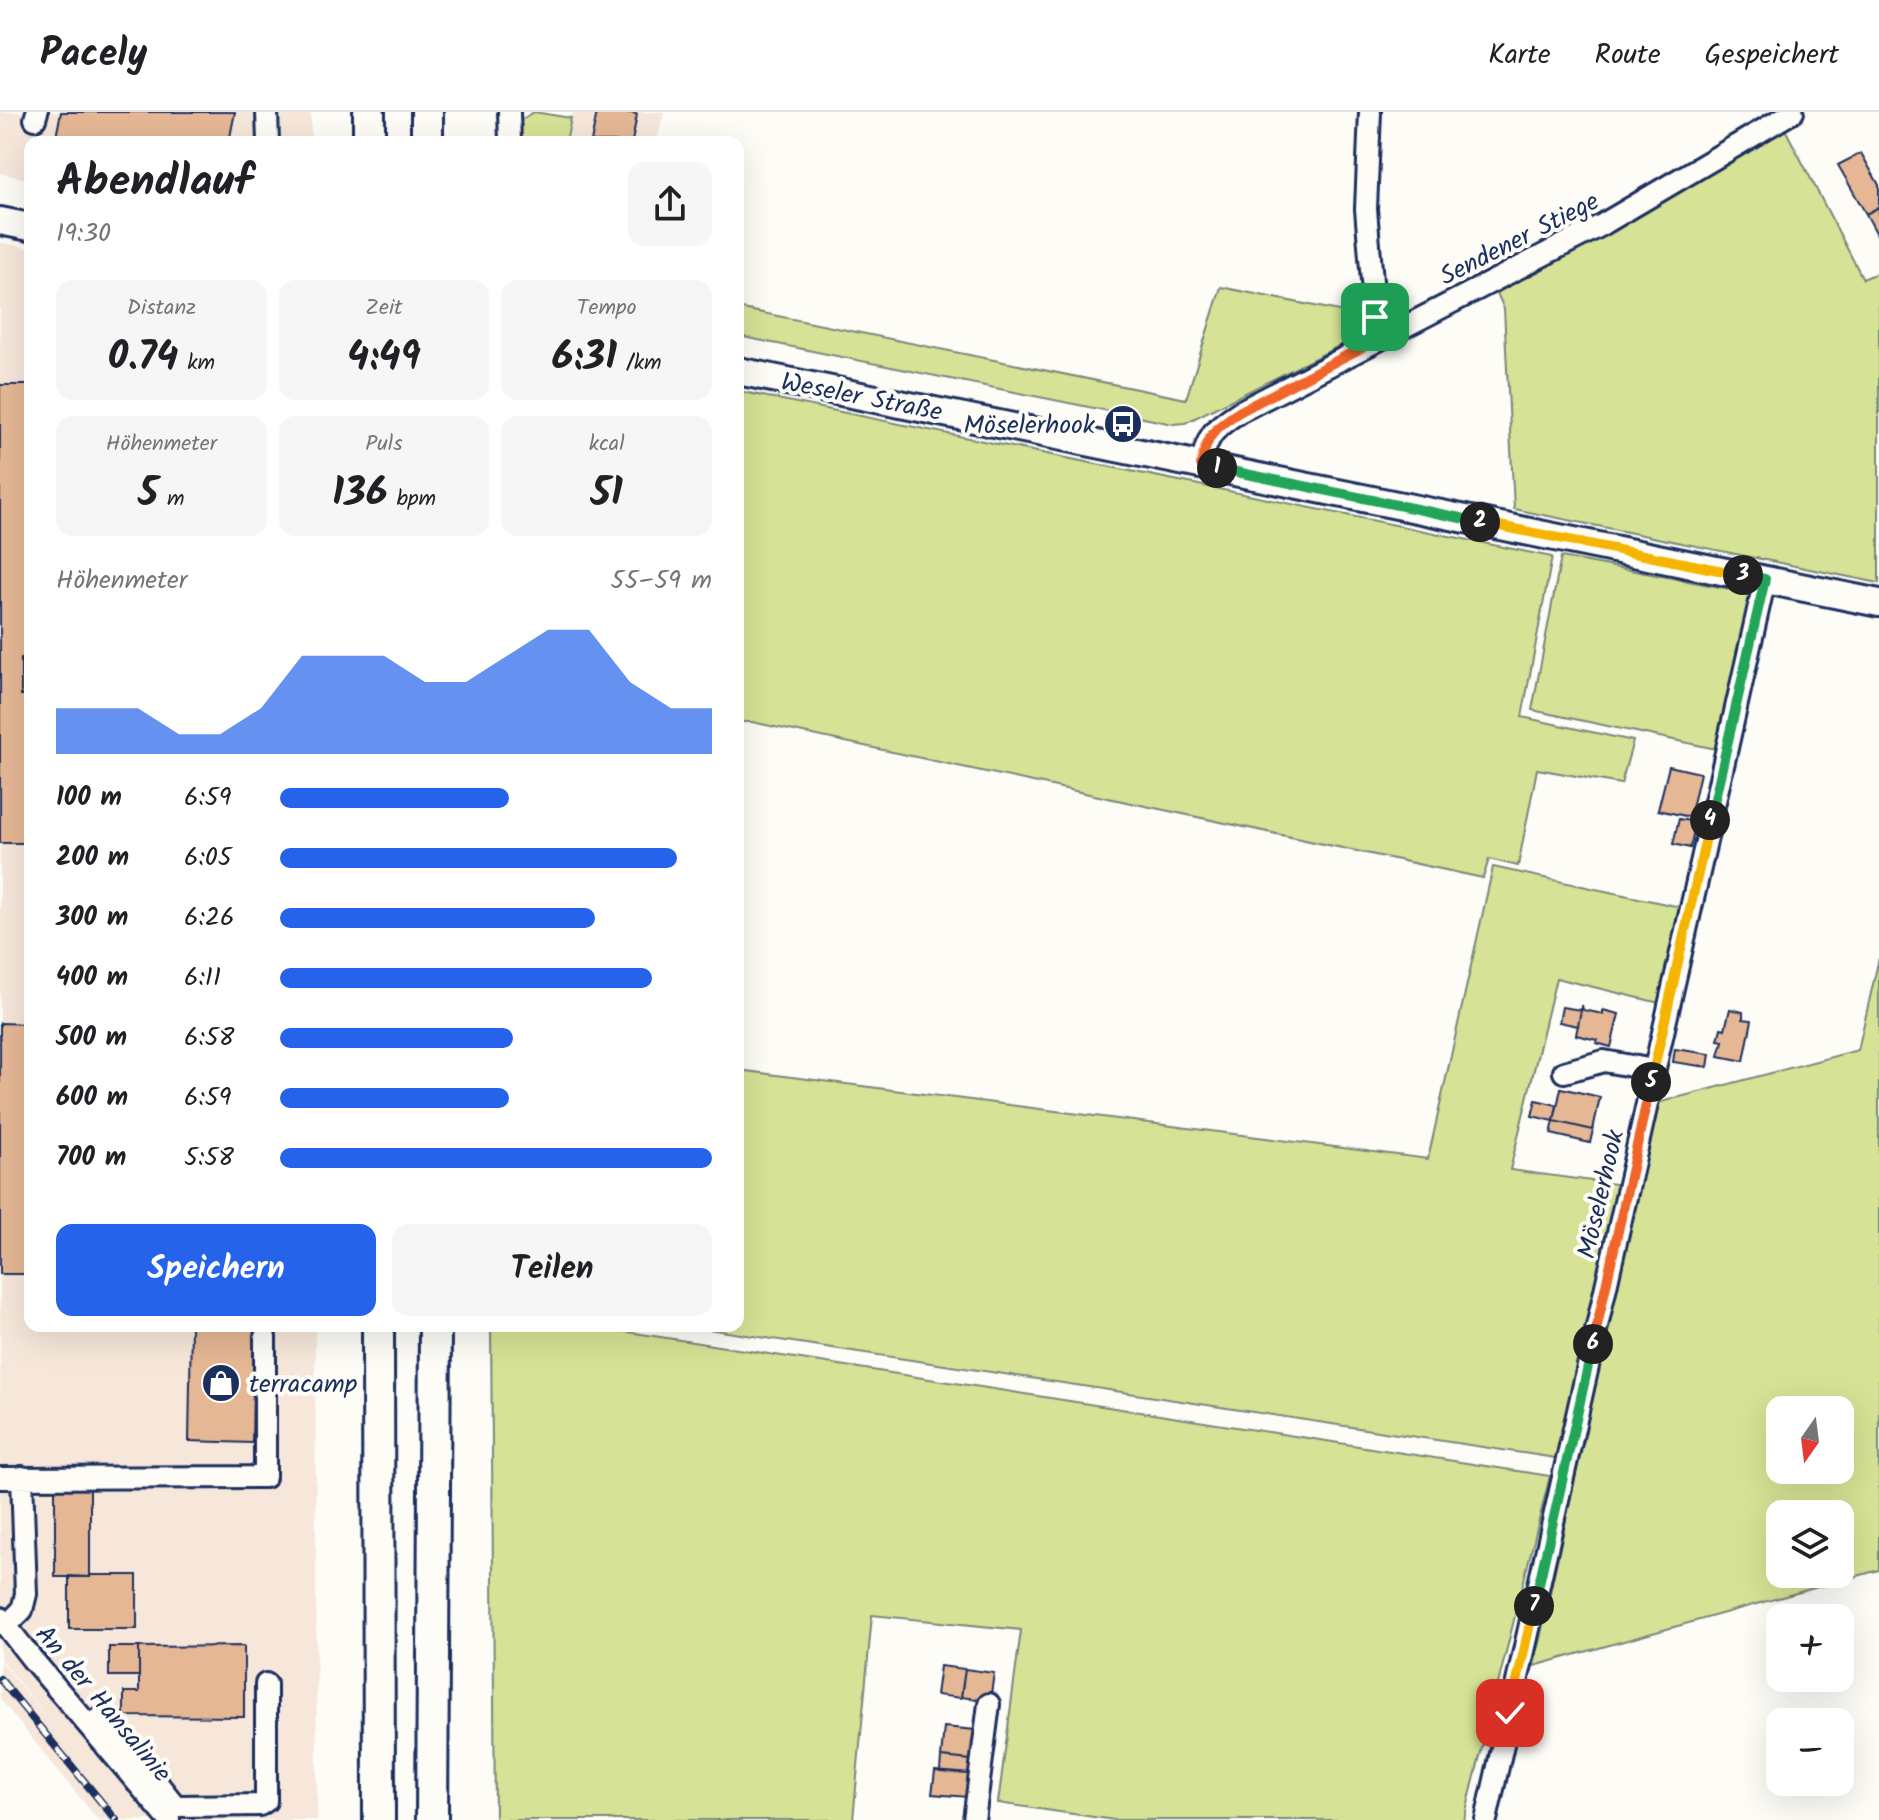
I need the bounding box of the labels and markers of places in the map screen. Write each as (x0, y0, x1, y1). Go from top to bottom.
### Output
pin (1341, 283, 1409, 351)
bus stop icon: Möselerhook (1102, 403, 1144, 445)
place label: Möselerhook (964, 405, 1096, 447)
pin: 1 (1197, 448, 1237, 488)
pin: 2 (1460, 502, 1500, 542)
pin: 3 (1723, 555, 1763, 595)
pin: 4 (1690, 800, 1730, 840)
pin: 5 (1631, 1062, 1671, 1102)
pin: 6 (1573, 1324, 1613, 1364)
shop icon: terracamp (200, 1362, 242, 1404)
place label: terracamp (249, 1364, 358, 1406)
pin: 7 (1514, 1586, 1554, 1626)
pin (1476, 1679, 1544, 1747)

